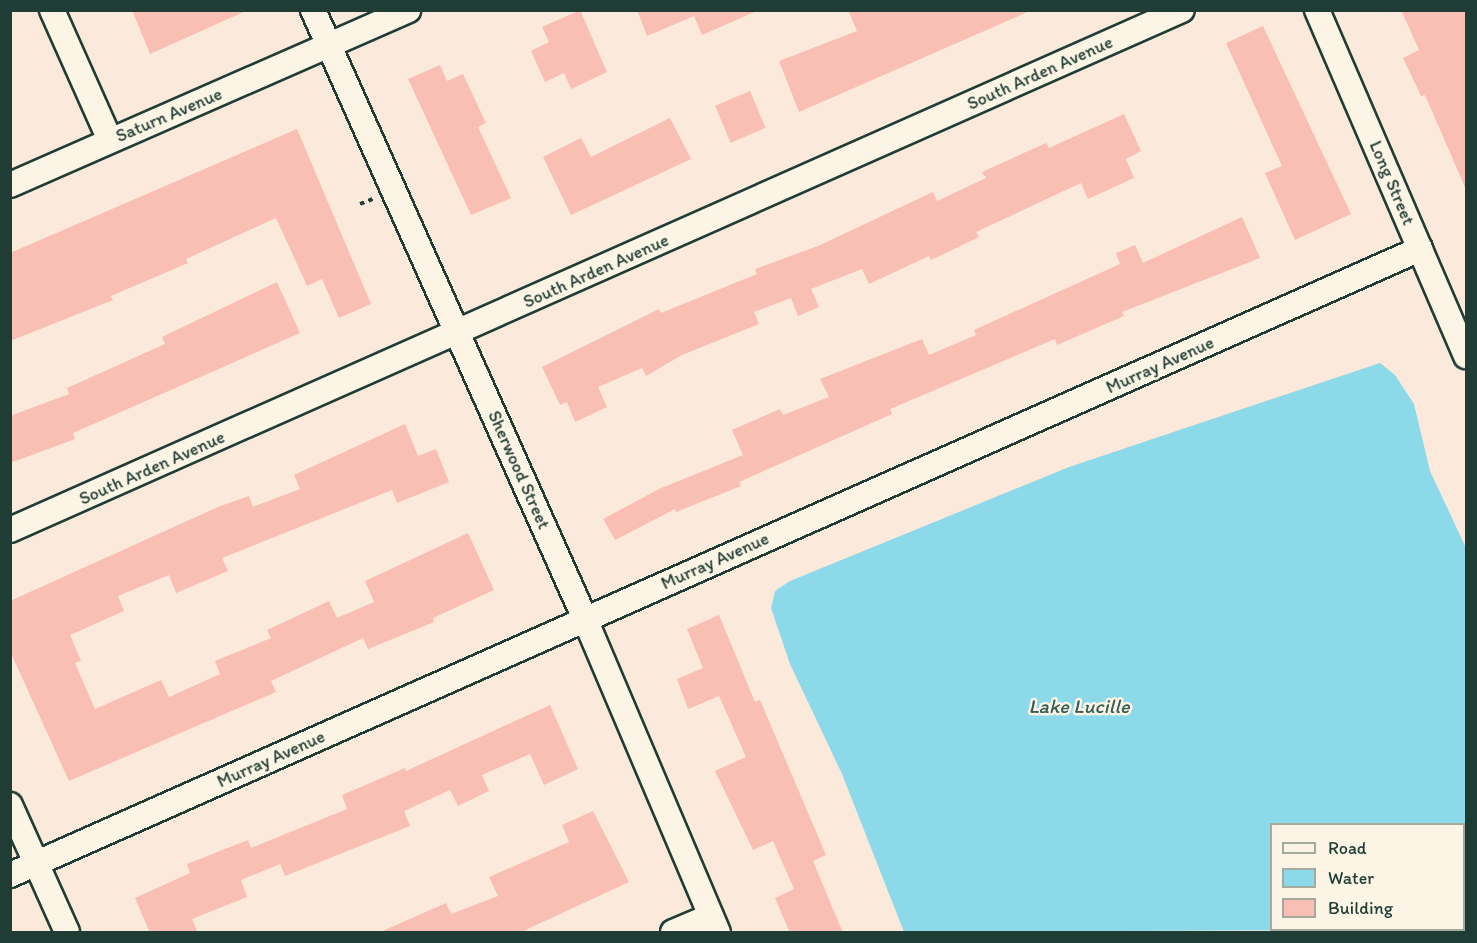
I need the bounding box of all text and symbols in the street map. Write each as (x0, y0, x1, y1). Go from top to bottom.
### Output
street label: South Arden Avenue (964, 31, 1116, 115)
street label: Saturn Avenue (113, 83, 225, 147)
street label: Long Street (1365, 138, 1419, 228)
street label: South Arden Avenue (520, 229, 672, 313)
street label: Murray Avenue (1103, 332, 1217, 398)
street label: Sherwood Street (483, 407, 555, 533)
street label: South Arden Avenue (76, 426, 228, 510)
street label: Murray Avenue (658, 528, 772, 594)
water label: Lake Lucille (1028, 694, 1130, 718)
street label: Murray Avenue (214, 726, 328, 792)
legend (1270, 823, 1465, 931)
text: Road (1328, 837, 1367, 859)
text: Water (1328, 867, 1374, 889)
text: Building (1328, 897, 1393, 919)

